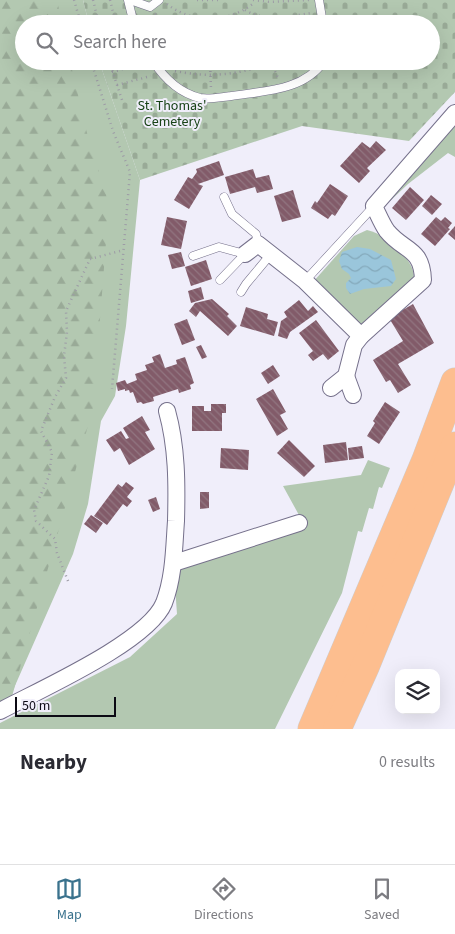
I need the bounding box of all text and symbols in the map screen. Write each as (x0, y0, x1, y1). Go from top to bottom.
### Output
search box (15, 15, 440, 70)
icon: search (33, 29, 61, 57)
text: Search here (73, 29, 167, 56)
park label: St. Thomas' Cemetery (138, 96, 206, 132)
map controls (395, 669, 440, 714)
button: layers (395, 669, 440, 714)
scale bar (15, 694, 116, 717)
text: 50 m (22, 696, 50, 716)
text: Nearby (20, 747, 87, 777)
text: 0 results (379, 751, 435, 773)
tab: Map (55, 875, 83, 925)
tab: Directions (194, 875, 253, 925)
tab: Saved (364, 875, 400, 925)

